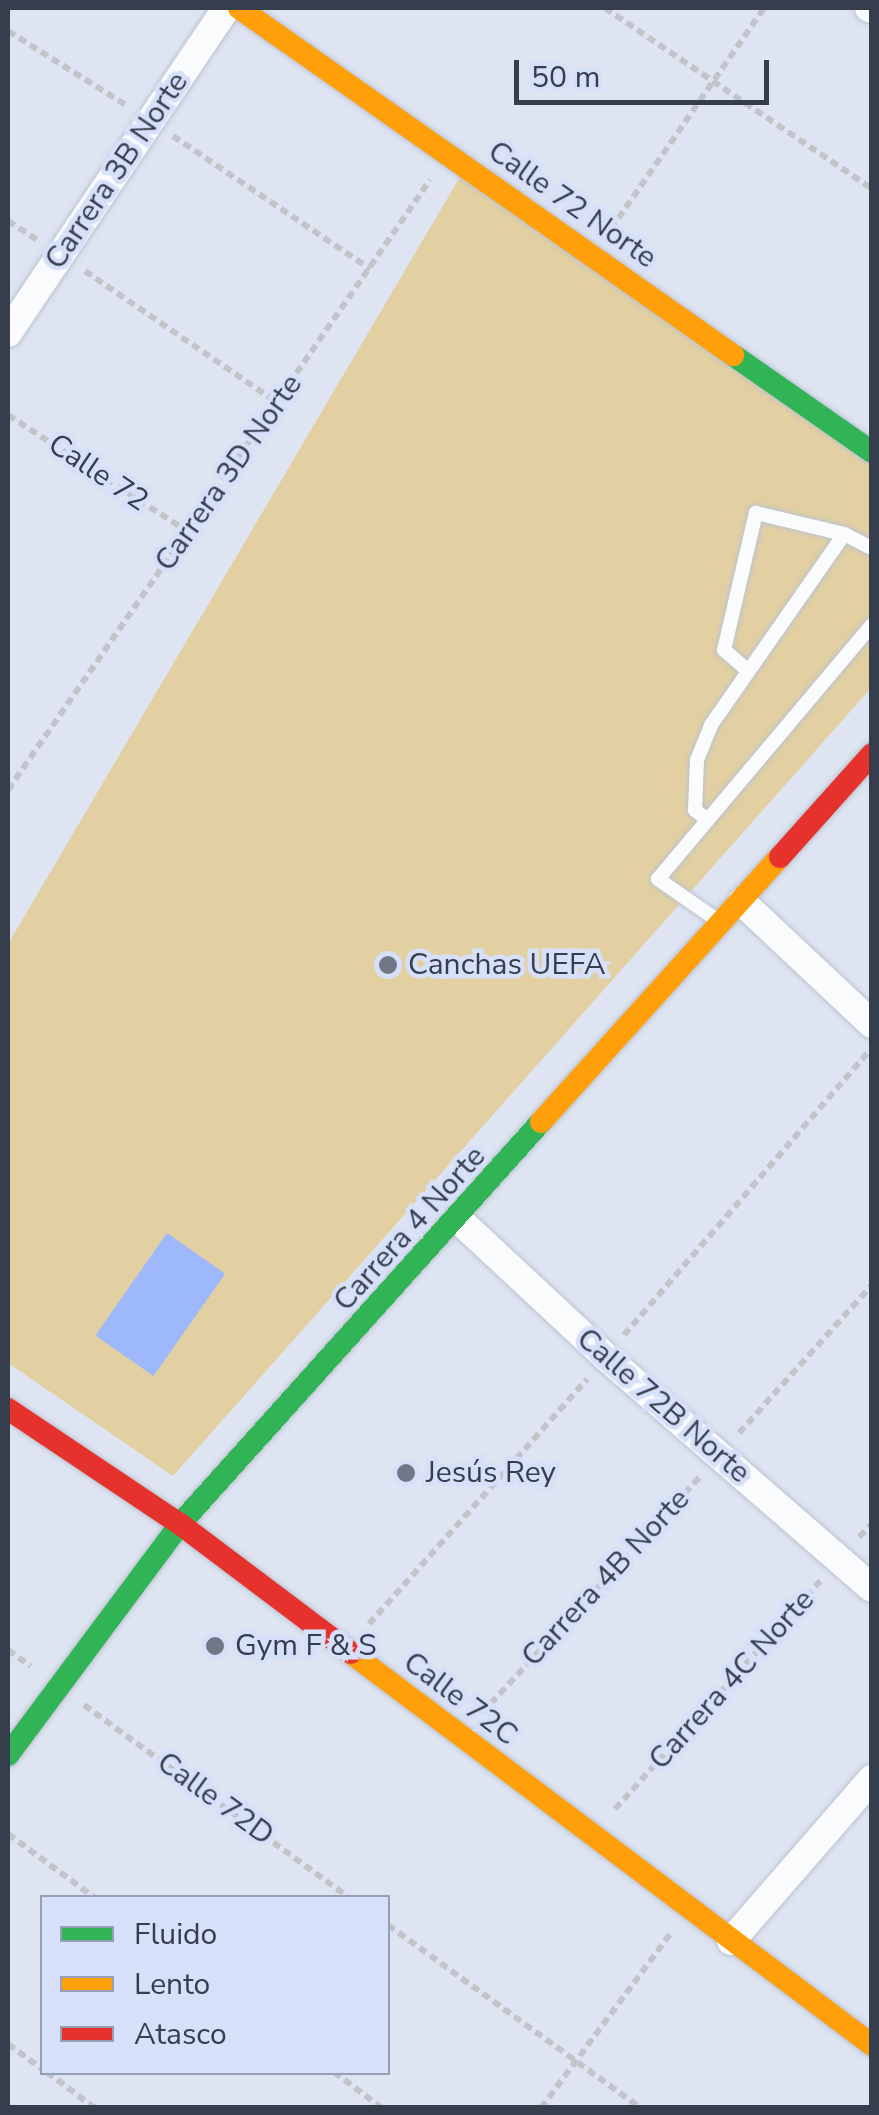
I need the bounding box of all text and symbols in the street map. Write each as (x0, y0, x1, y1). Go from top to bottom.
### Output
scale bar (519, 40, 774, 102)
text: 50 m (531, 57, 600, 98)
street label: Carrera 3B Norte (38, 66, 196, 276)
street label: Calle 72 Norte (481, 134, 663, 276)
street label: Carrera 3D Norte (148, 368, 310, 578)
street label: Calle 72 (41, 427, 155, 519)
place label: Canchas UEFA (408, 947, 606, 983)
marker: Canchas UEFA (377, 954, 399, 976)
street label: Carrera 4 Norte (327, 1139, 493, 1319)
street label: Calle 72B Norte (569, 1321, 757, 1491)
place label: Jesús Rey (426, 1455, 556, 1491)
marker: Jesús Rey (395, 1462, 417, 1484)
street label: Carrera 4B Norte (514, 1482, 698, 1674)
street label: Carrera 4C Norte (642, 1583, 822, 1777)
place label: Gym F & S (235, 1628, 377, 1664)
marker: Gym F & S (204, 1635, 226, 1657)
street label: Calle 72C (396, 1645, 524, 1753)
street label: Calle 72D (150, 1745, 280, 1853)
legend (40, 1895, 390, 2075)
text: Fluido (134, 1914, 217, 1955)
text: Lento (134, 1964, 210, 2005)
text: Atasco (134, 2014, 227, 2055)

